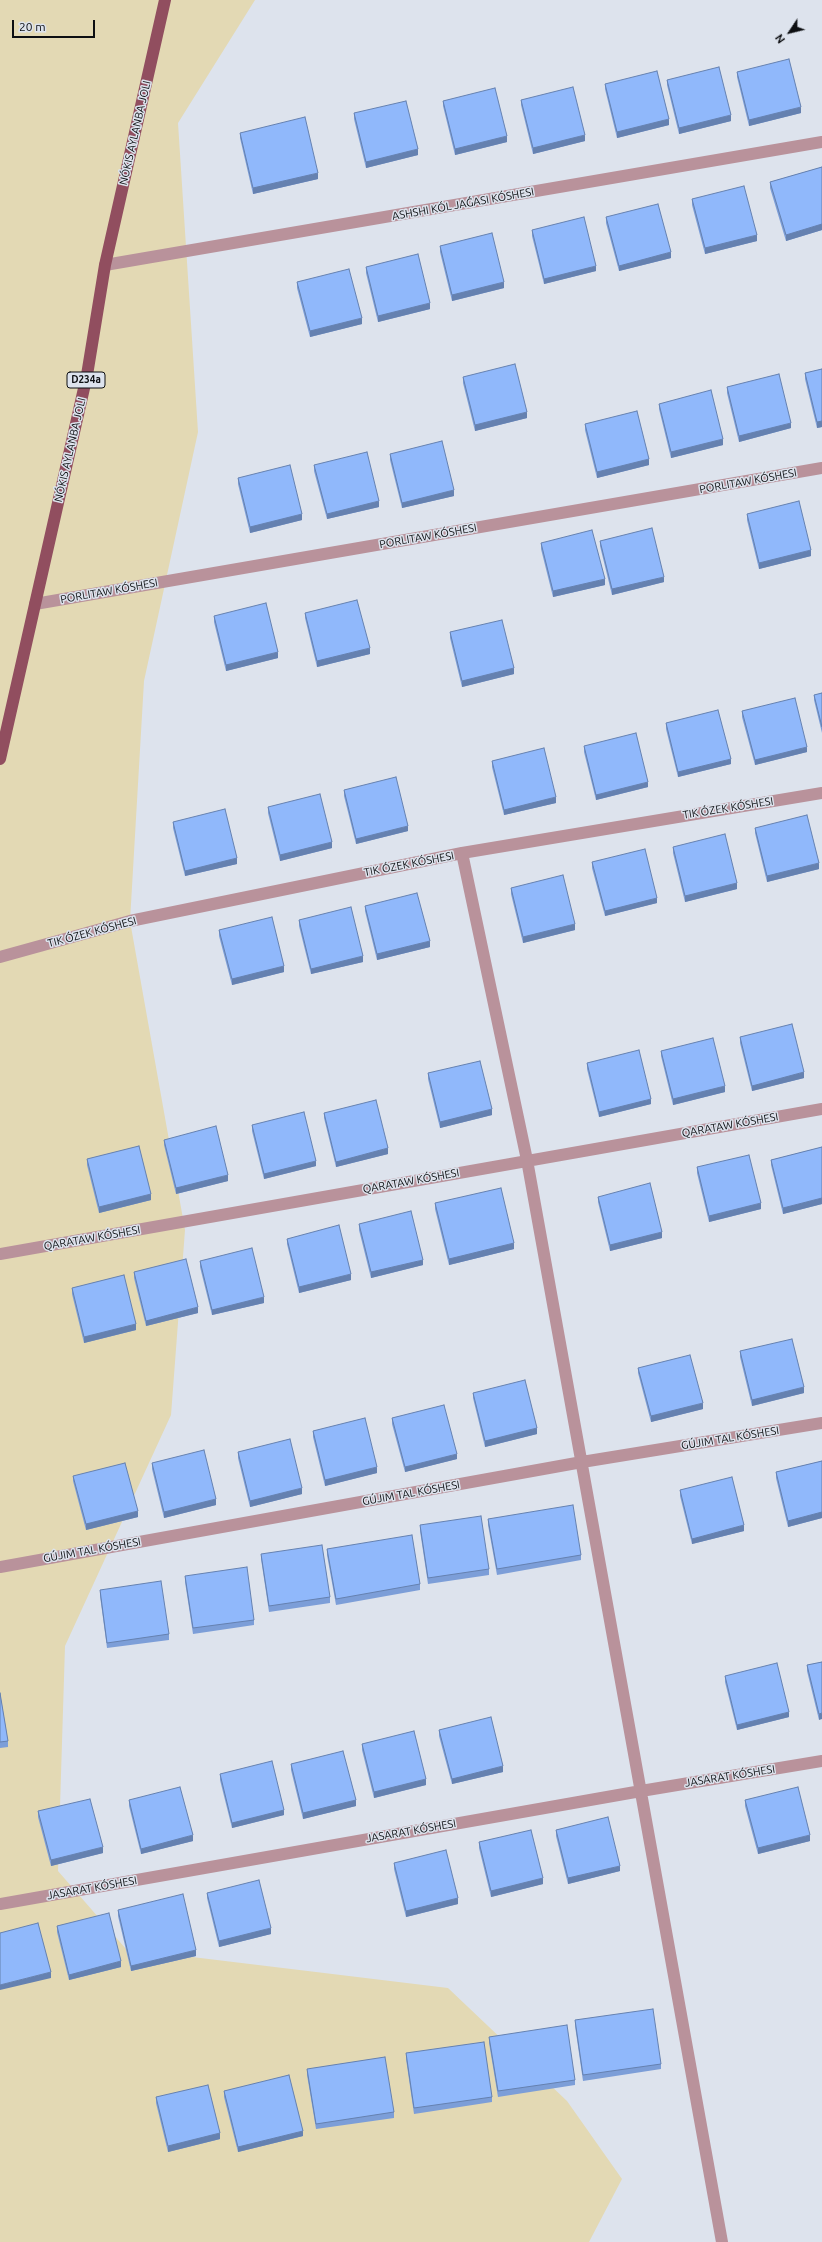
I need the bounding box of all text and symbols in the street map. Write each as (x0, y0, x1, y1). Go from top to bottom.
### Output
scale bar (14, 12, 97, 38)
north arrow (770, 12, 810, 52)
text: 20 m (19, 20, 46, 33)
text: N (773, 32, 787, 46)
street label: NÓKIS AYLANBA JOLI (117, 79, 153, 187)
street label: ASHSHI KÓL JAǴASI KÓSHESI (391, 185, 535, 223)
road number: D234a (67, 372, 105, 388)
street label: NÓKIS AYLANBA JOLI (52, 396, 88, 504)
street label: PORLITAW KÓSHESI (698, 466, 798, 496)
street label: PORLITAW KÓSHESI (378, 521, 478, 551)
street label: PORLITAW KÓSHESI (59, 576, 159, 606)
street label: TIK ÓZEK KÓSHESI (682, 794, 774, 822)
street label: TIK ÓZEK KÓSHESI (363, 849, 455, 879)
street label: TIK ÓZEK KÓSHESI (46, 914, 138, 950)
street label: QARATAW KÓSHESI (681, 1110, 779, 1140)
street label: QARATAW KÓSHESI (362, 1166, 460, 1196)
street label: QARATAW KÓSHESI (43, 1223, 141, 1253)
street label: GÚJIM TAL KÓSHESI (680, 1424, 780, 1452)
street label: GÚJIM TAL KÓSHESI (361, 1478, 461, 1508)
street label: GÚJIM TAL KÓSHESI (42, 1535, 142, 1565)
street label: JASARAT KÓSHESI (684, 1762, 776, 1790)
street label: JASARAT KÓSHESI (365, 1817, 457, 1845)
street label: JASARAT KÓSHESI (46, 1874, 138, 1902)

